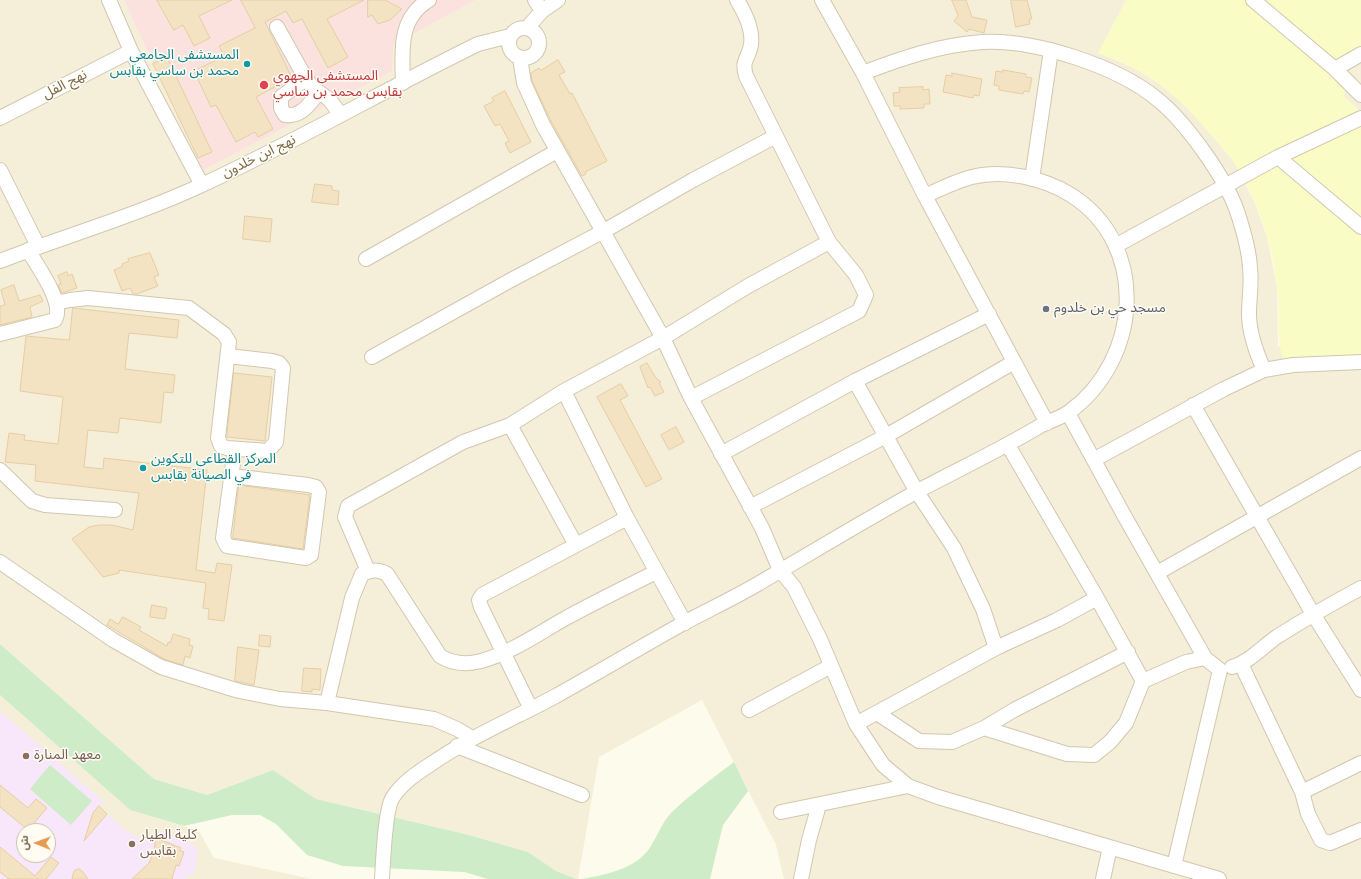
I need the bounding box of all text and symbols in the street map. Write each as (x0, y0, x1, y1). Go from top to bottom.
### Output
place label: المستشفى الجامعي محمد بن ساسي بقابس (110, 48, 239, 80)
marker: المستشفى الجامعي محمد بن ساسي بقابس (242, 59, 252, 69)
street label: نهج الفل (40, 67, 90, 103)
place label: المستشفى الجهوي بقابس محمد بن ساسي (273, 69, 402, 102)
marker: المستشفى الجهوي بقابس محمد بن ساسي (258, 79, 270, 91)
street label: نهج ابن خلدون (219, 132, 299, 182)
place label: مسجد حي بن خلدوم (1054, 301, 1166, 317)
marker: مسجد حي بن خلدوم (1041, 304, 1051, 314)
place label: المركز القطاعى للتكوين في الصيانة بقابس (151, 452, 276, 484)
marker: المركز القطاعى للتكوين في الصيانة بقابس (138, 463, 148, 473)
place label: معهد المنارة (34, 748, 101, 764)
marker: معهد المنارة (21, 751, 31, 761)
north arrow (16, 823, 56, 863)
place label: كلية الطيار بقابس (140, 828, 197, 860)
text: ش (17, 835, 32, 850)
marker: كلية الطيار بقابس (127, 839, 137, 849)

